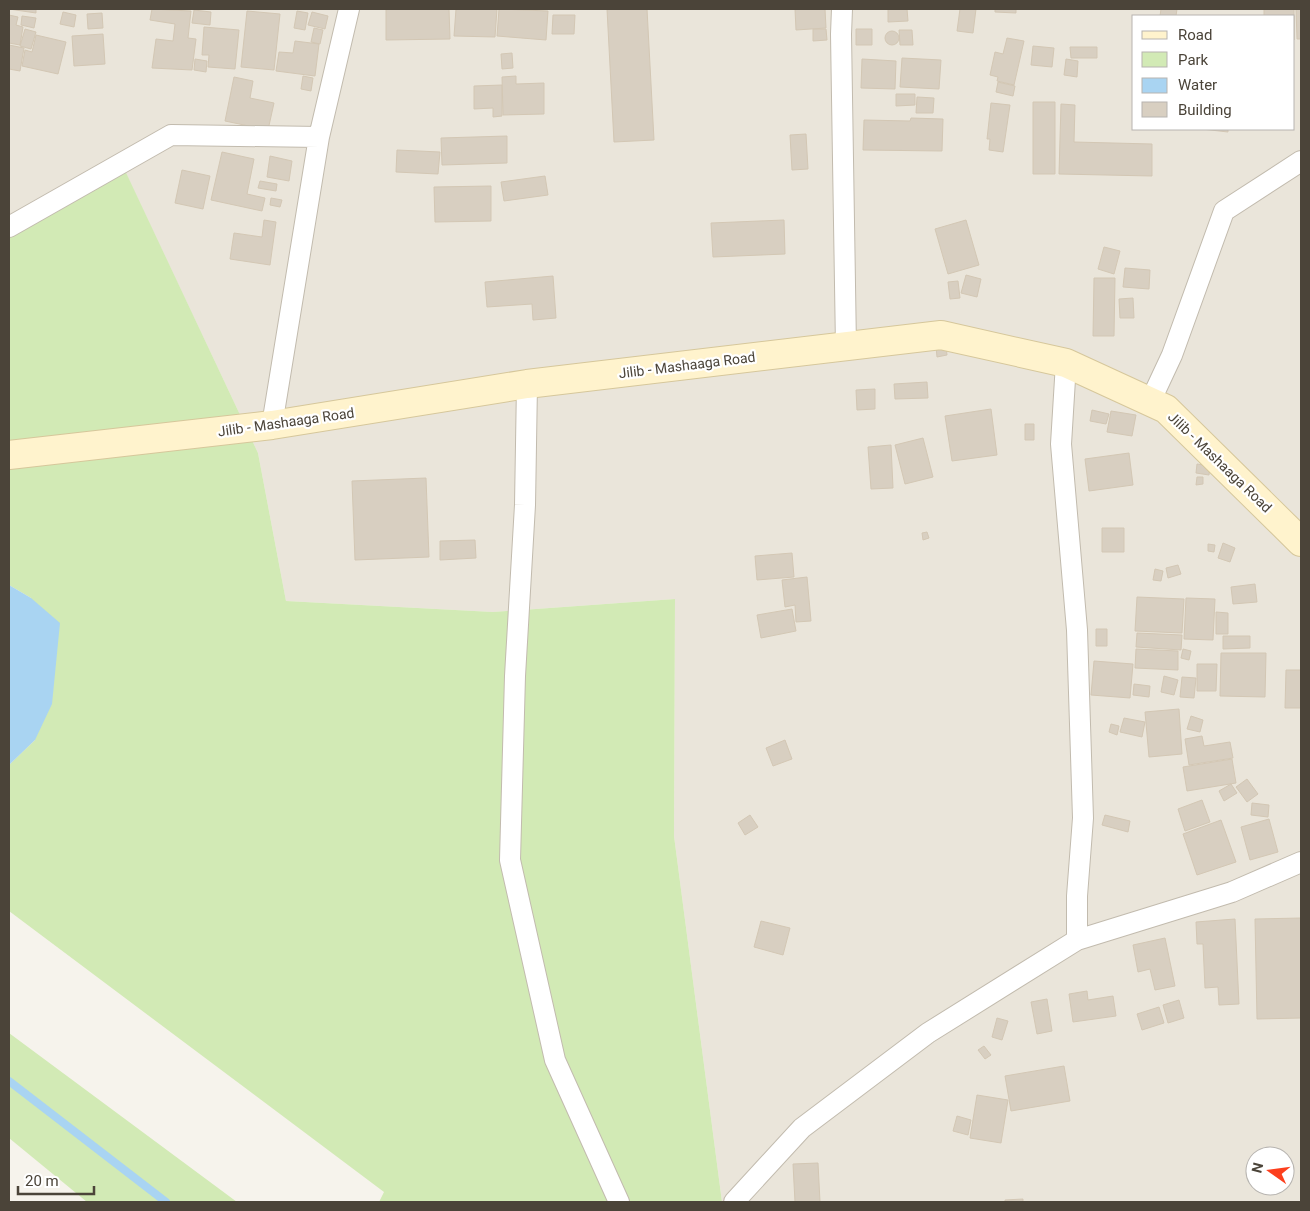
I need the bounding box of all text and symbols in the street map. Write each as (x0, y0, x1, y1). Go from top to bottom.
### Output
legend (1132, 15, 1295, 130)
text: Road (1178, 26, 1212, 44)
text: Park (1178, 51, 1209, 69)
text: Water (1178, 76, 1217, 94)
text: Building (1178, 101, 1232, 119)
street label: Jilib - Mashaaga Road (618, 349, 756, 381)
street label: Jilib - Mashaaga Road (217, 404, 355, 440)
street label: Jilib - Mashaaga Road (1165, 408, 1275, 516)
north arrow (1245, 1146, 1295, 1196)
text: N (1248, 1161, 1266, 1175)
scale bar (18, 1164, 94, 1196)
text: 20 m (25, 1172, 59, 1190)

